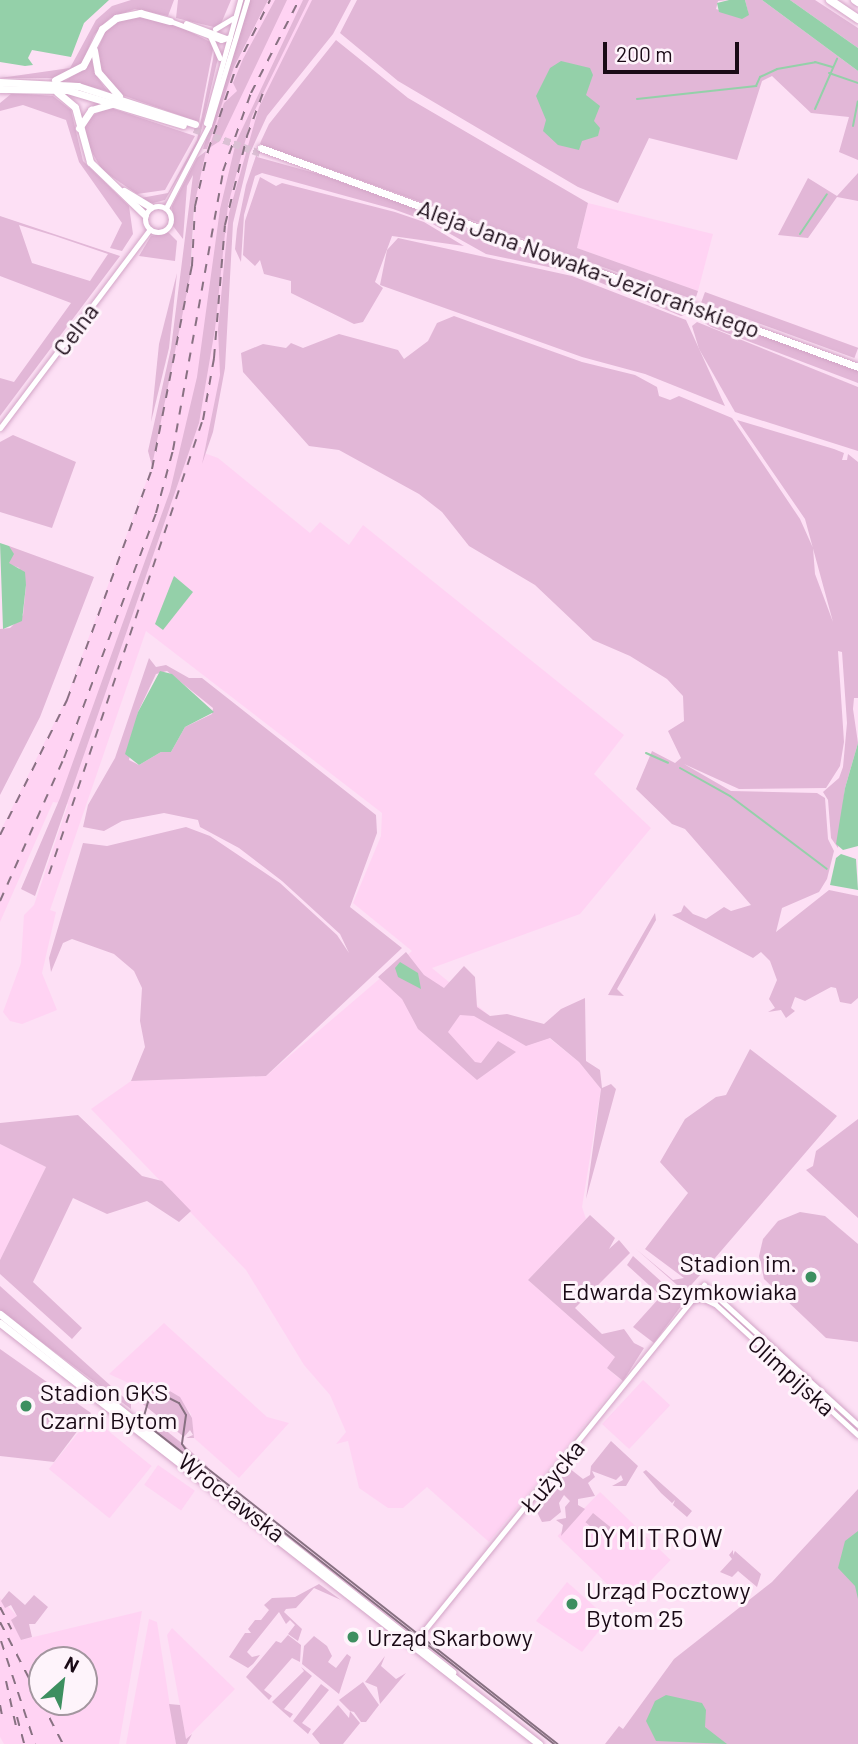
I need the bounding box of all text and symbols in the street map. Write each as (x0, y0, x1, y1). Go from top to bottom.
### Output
scale bar (606, 28, 742, 72)
text: 200 m (616, 41, 673, 66)
street label: Aleja Jana Nowaka-Jeziorańskiego (414, 192, 764, 344)
street label: Celna (46, 297, 104, 361)
place label: Stadion im. Edwarda Szymkowiaka (562, 1249, 797, 1305)
marker: Stadion im. Edwarda Szymkowiaka (803, 1269, 819, 1285)
street label: Olimpijska (743, 1328, 841, 1422)
place label: Stadion GKS Czarni Bytom (40, 1378, 177, 1434)
marker: Stadion GKS Czarni Bytom (18, 1398, 34, 1414)
street label: Łużycka (514, 1434, 590, 1518)
street label: Wrocławska (173, 1446, 291, 1548)
district label: DYMITROW (584, 1521, 724, 1553)
place label: Urząd Pocztowy Bytom 25 (586, 1576, 750, 1632)
marker: Urząd Pocztowy Bytom 25 (564, 1596, 580, 1612)
place label: Urząd Skarbowy (367, 1623, 533, 1651)
marker: Urząd Skarbowy (345, 1629, 361, 1645)
north arrow (28, 1646, 98, 1716)
text: N (61, 1651, 83, 1677)

